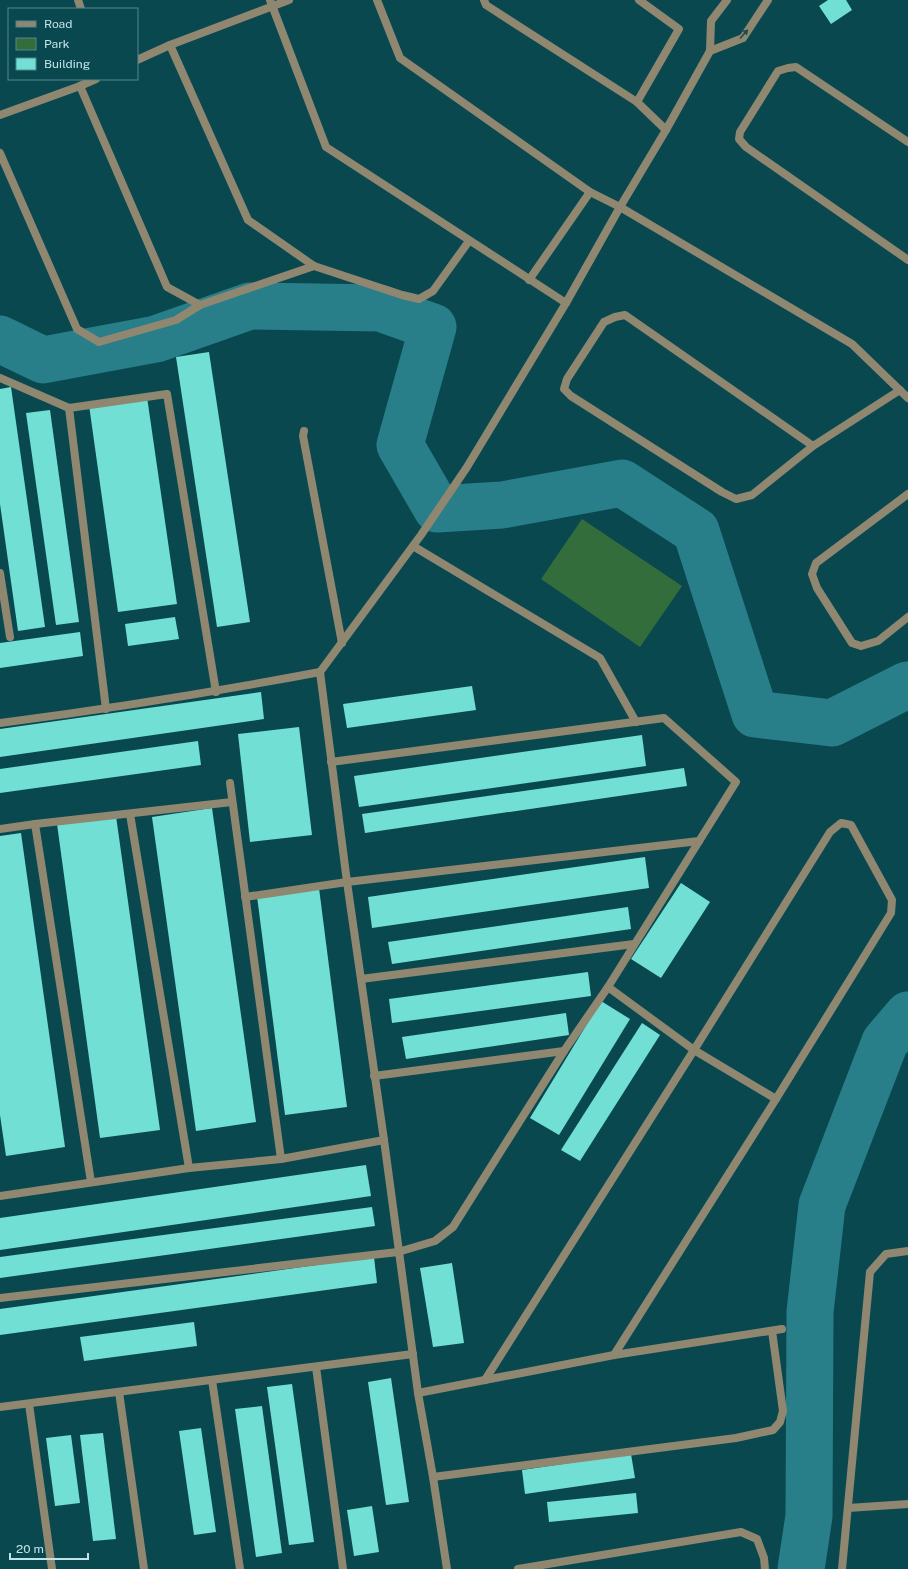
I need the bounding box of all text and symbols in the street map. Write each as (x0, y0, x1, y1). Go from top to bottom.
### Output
legend (8, 8, 138, 80)
text: Road (44, 17, 72, 31)
one-way arrow (740, 29, 749, 39)
text: Park (44, 37, 70, 51)
text: Building (44, 57, 90, 71)
scale bar (10, 1535, 88, 1561)
text: 20 m (16, 1542, 44, 1556)

